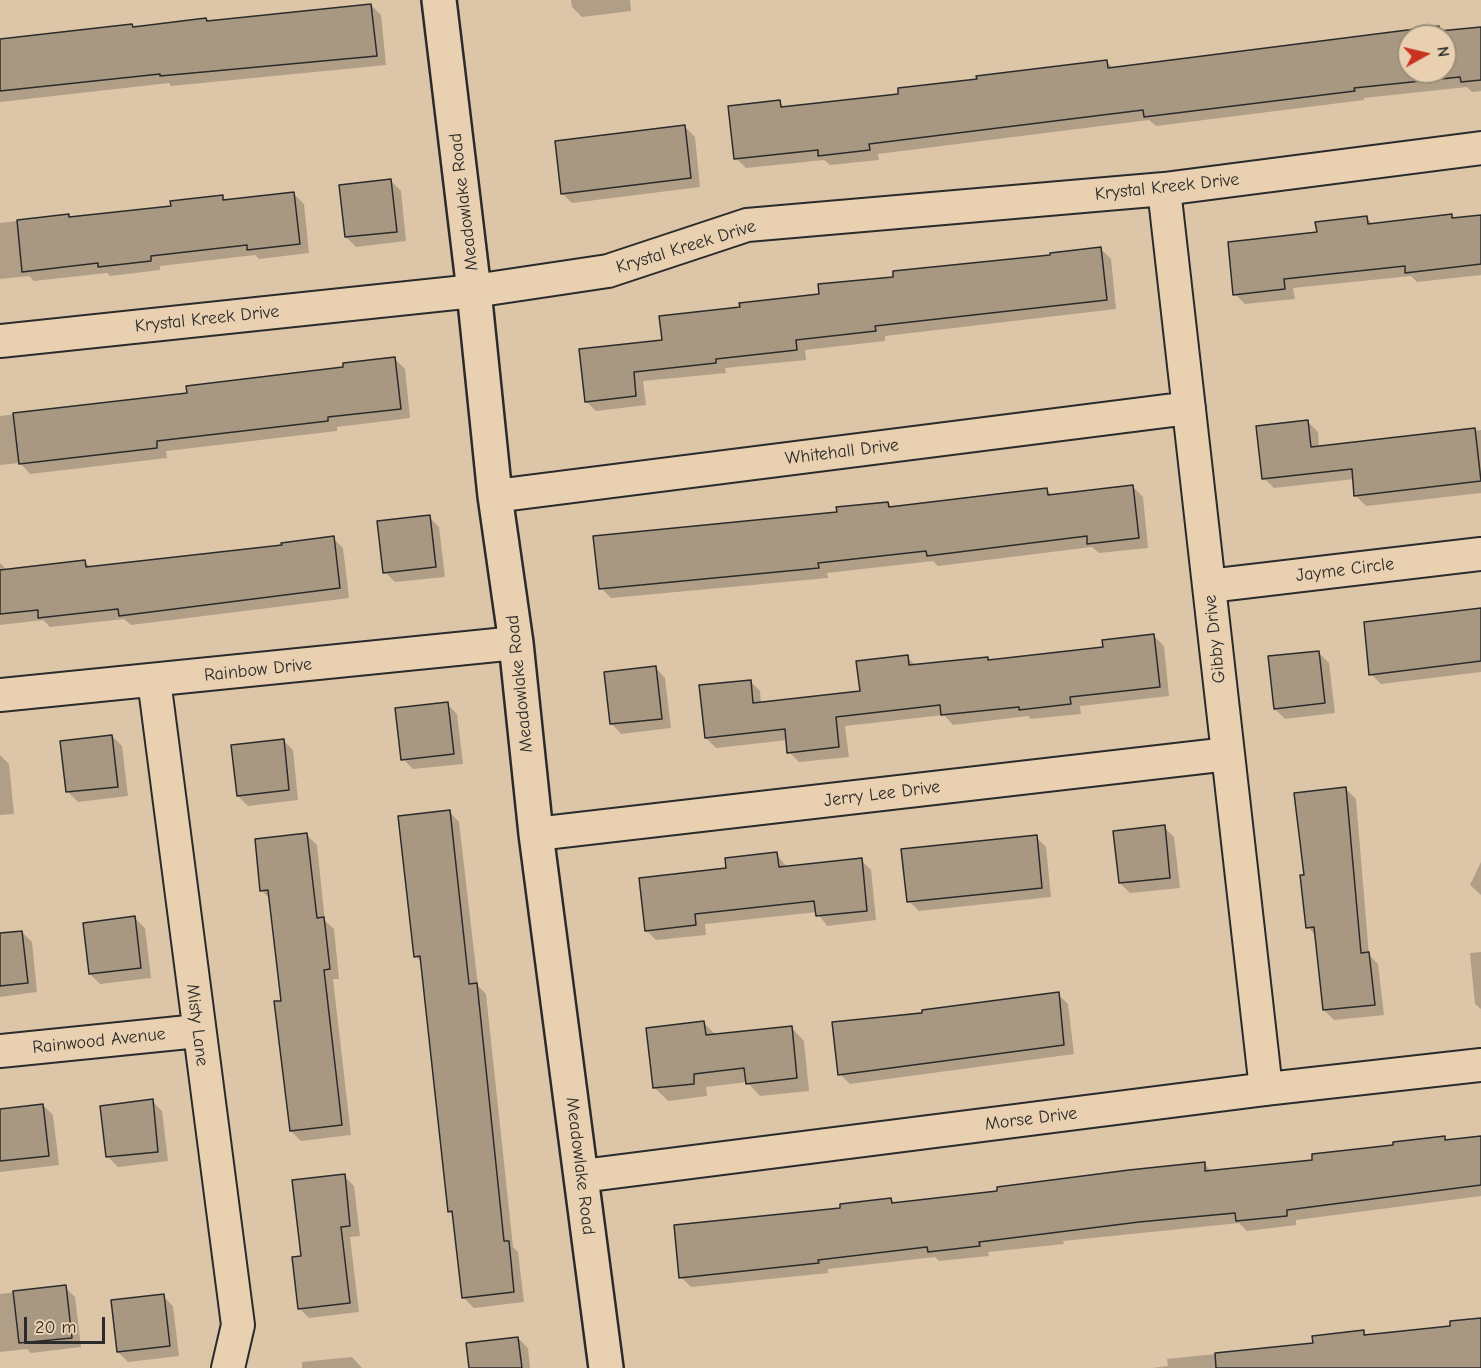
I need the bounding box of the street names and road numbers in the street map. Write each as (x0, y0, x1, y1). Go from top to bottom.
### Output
street label: Meadowlake Road (445, 132, 483, 272)
street label: Krystal Kreek Drive (1094, 169, 1240, 205)
street label: Krystal Kreek Drive (614, 215, 758, 279)
street label: Krystal Kreek Drive (134, 301, 280, 337)
street label: Whitehall Drive (784, 434, 900, 470)
street label: Jayme Circle (1295, 553, 1395, 587)
street label: Gibby Drive (1200, 594, 1230, 684)
street label: Meadowlake Road (502, 614, 538, 754)
street label: Rainbow Drive (203, 654, 313, 686)
street label: Jerry Lee Drive (823, 776, 941, 812)
street label: Misty Lane (181, 983, 213, 1067)
street label: Rainwood Avenue (31, 1023, 167, 1059)
street label: Meadowlake Road (561, 1096, 599, 1236)
street label: Morse Drive (984, 1103, 1078, 1135)

